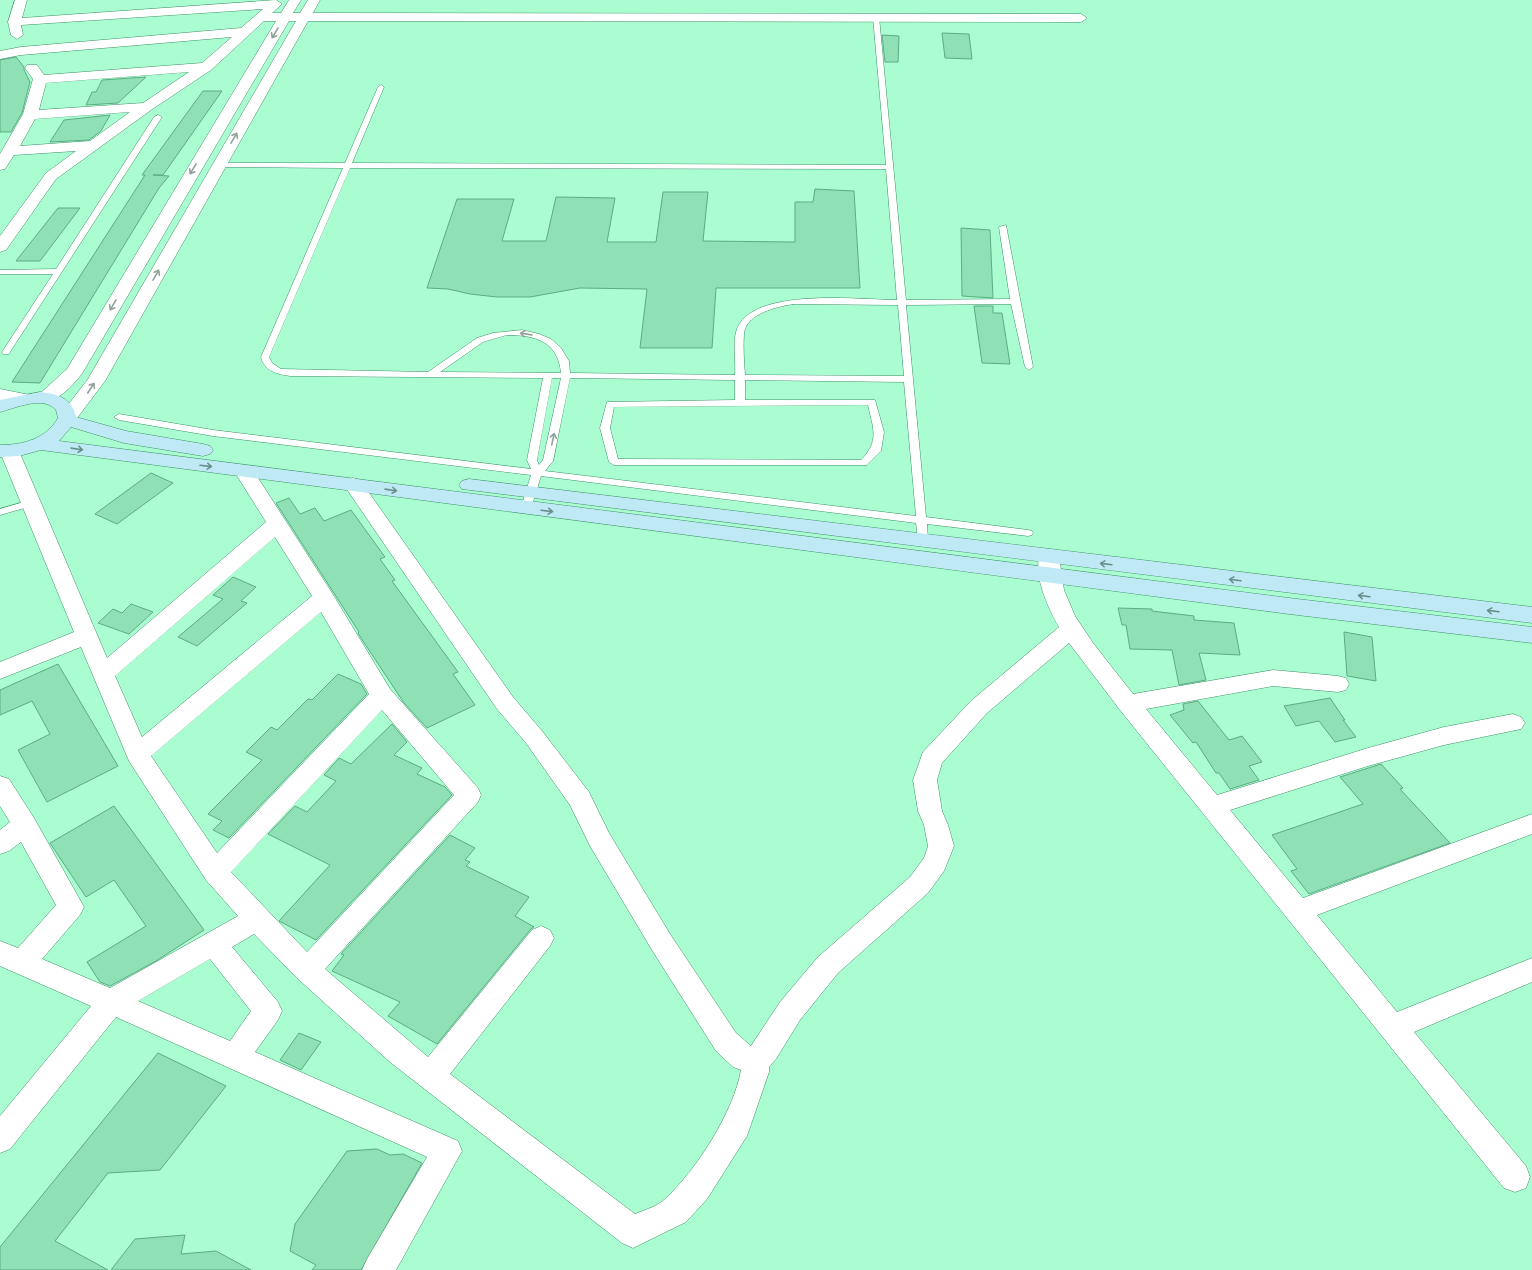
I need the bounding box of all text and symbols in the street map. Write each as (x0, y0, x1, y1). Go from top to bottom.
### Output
one-way arrow (270, 27, 278, 39)
one-way arrow (231, 132, 239, 144)
one-way arrow (189, 163, 197, 175)
one-way arrow (153, 269, 160, 281)
one-way arrow (109, 299, 117, 311)
one-way arrow (520, 330, 533, 338)
one-way arrow (87, 382, 95, 393)
one-way arrow (549, 433, 557, 446)
one-way arrow (70, 446, 83, 453)
one-way arrow (199, 462, 212, 470)
one-way arrow (384, 486, 397, 494)
one-way arrow (540, 507, 553, 515)
one-way arrow (1100, 560, 1113, 568)
one-way arrow (1229, 576, 1242, 584)
one-way arrow (1358, 592, 1371, 599)
one-way arrow (1487, 607, 1500, 615)

